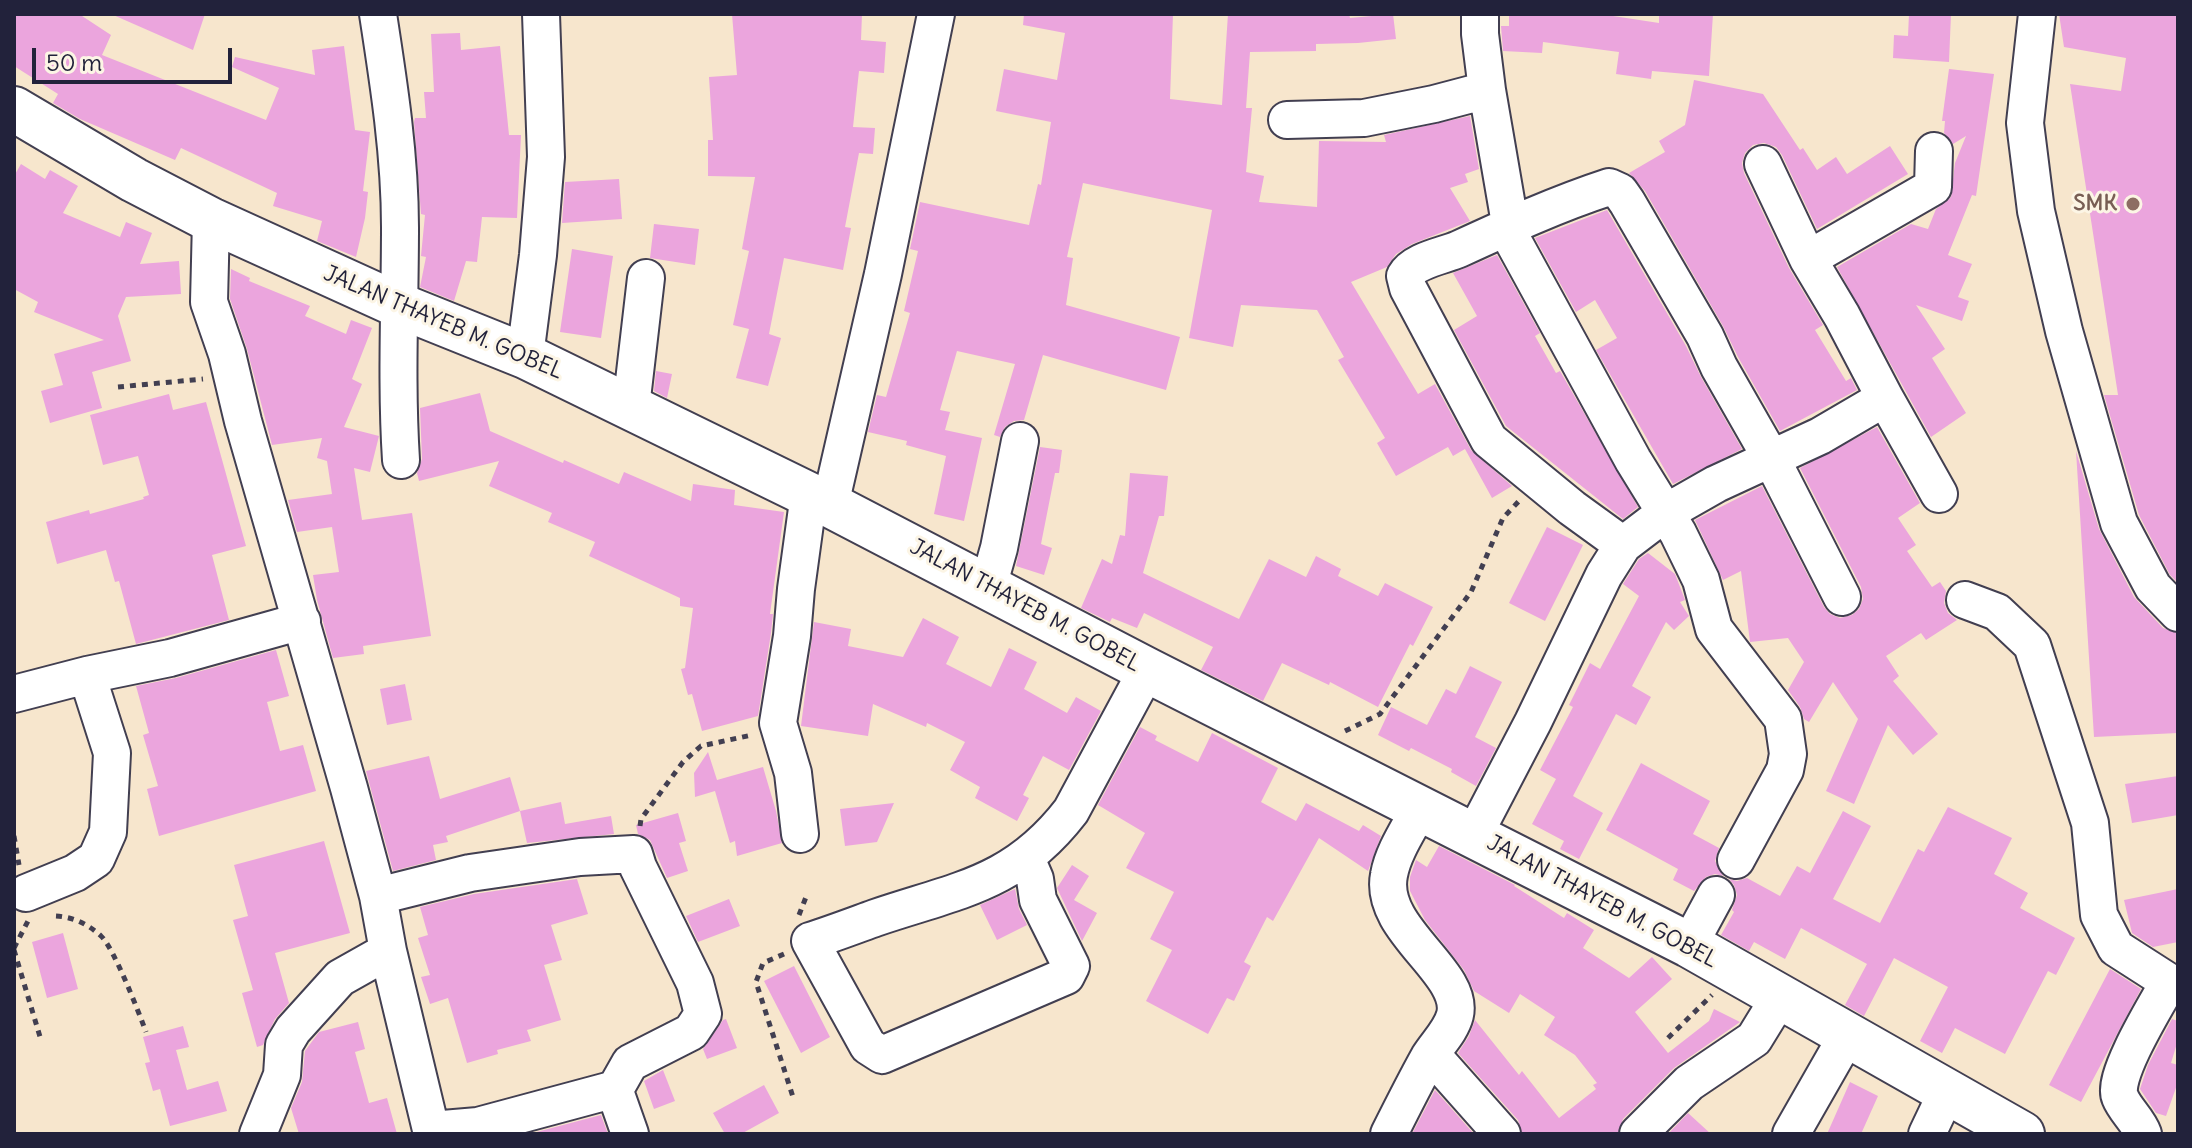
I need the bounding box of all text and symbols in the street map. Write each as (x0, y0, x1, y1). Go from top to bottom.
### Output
scale bar (36, 32, 236, 82)
text: 50 m (46, 47, 102, 77)
place label: SMK (2073, 191, 2117, 217)
marker: SMK (2124, 195, 2142, 213)
street label: JALAN THAYEB M. GOBEL (319, 261, 567, 385)
street label: JALAN THAYEB M. GOBEL (905, 534, 1145, 678)
street label: JALAN THAYEB M. GOBEL (1482, 830, 1722, 974)

